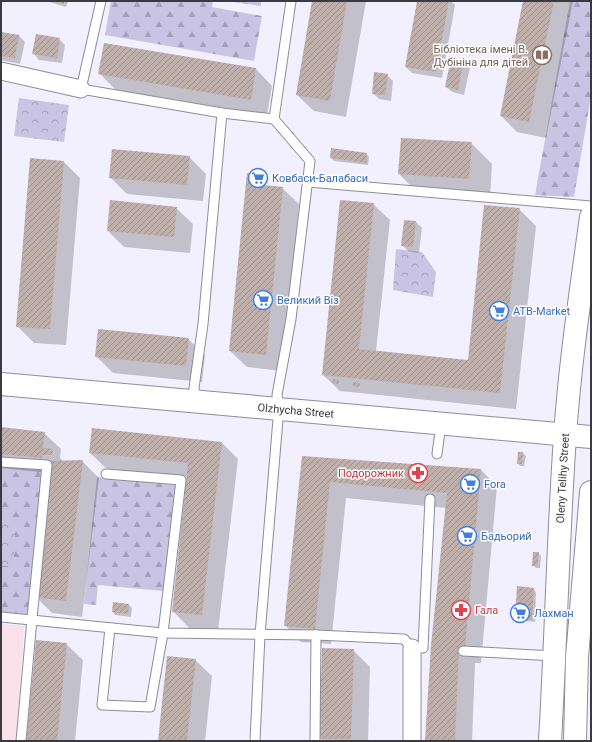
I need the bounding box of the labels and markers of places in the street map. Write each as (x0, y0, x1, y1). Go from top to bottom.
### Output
place label: Бібліотека імені В. Дубініна для дітей (434, 43, 528, 69)
library icon: Бібліотека імені В. Дубініна для дітей (531, 44, 553, 66)
supermarket icon: Ковбаси-Балабаси (247, 167, 269, 189)
place label: Ковбаси-Балабаси (272, 172, 368, 185)
supermarket icon: Великий Віз (252, 289, 274, 311)
place label: Великий Віз (277, 294, 339, 307)
supermarket icon: ATB-Market (488, 300, 510, 322)
place label: ATB-Market (513, 305, 571, 318)
pharmacy icon: Подорожник (407, 462, 429, 484)
place label: Подорожник (338, 467, 404, 480)
supermarket icon: Fora (459, 473, 481, 495)
place label: Fora (484, 478, 506, 491)
supermarket icon: Бадьорий (456, 525, 478, 547)
place label: Бадьорий (481, 530, 532, 543)
pharmacy icon: Гала (450, 599, 472, 621)
supermarket icon: Лахман (509, 602, 531, 624)
place label: Гала (475, 604, 498, 617)
place label: Лахман (534, 607, 574, 620)

